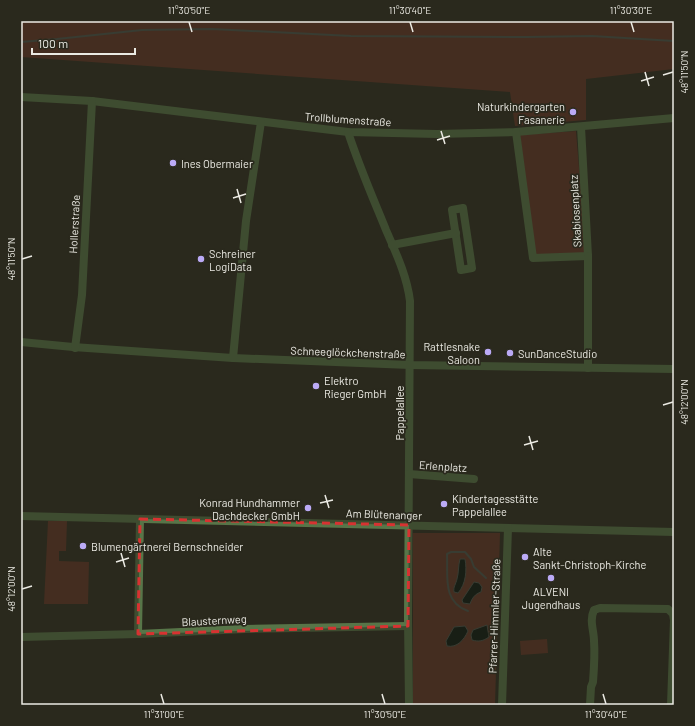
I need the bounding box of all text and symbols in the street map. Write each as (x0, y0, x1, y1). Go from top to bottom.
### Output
text: 11°30'50"E (168, 4, 210, 16)
text: 11°30'40"E (389, 4, 431, 16)
text: 11°30'30"E (610, 4, 652, 16)
scale bar (32, 30, 135, 56)
text: 100 m (38, 36, 68, 50)
text: 48°11'50"N (678, 50, 690, 94)
place label: Naturkindergarten Fasanerie (477, 100, 565, 126)
marker: Naturkindergarten Fasanerie (568, 107, 578, 117)
street label: Trollblumenstraße (304, 109, 392, 129)
place label: Ines Obermaier (181, 157, 253, 170)
marker: Ines Obermaier (168, 158, 178, 168)
street label: Skabiosenplatz (567, 174, 583, 248)
street label: Hollerstraße (66, 194, 82, 254)
text: 48°11'50"N (5, 237, 17, 281)
place label: Schreiner LogiData (209, 247, 255, 273)
marker: Schreiner LogiData (196, 254, 206, 264)
place label: Rattlesnake Saloon (423, 340, 480, 366)
street label: Schneeglöckchenstraße (290, 343, 406, 361)
marker: Rattlesnake Saloon (483, 347, 493, 357)
place label: SunDanceStudio (518, 347, 597, 360)
marker: SunDanceStudio (505, 348, 515, 358)
place label: Elektro Rieger GmbH (324, 374, 386, 400)
text: 48°12'00"N (678, 379, 690, 425)
marker: Elektro Rieger GmbH (311, 381, 321, 391)
street label: Pappelallee (393, 385, 406, 440)
street label: Erlenplatz (419, 458, 468, 474)
place label: Kindertagesstätte Pappelallee (452, 492, 539, 518)
place label: Konrad Hundhammer Dachdecker GmbH (199, 496, 300, 522)
marker: Kindertagesstätte Pappelallee (439, 499, 449, 509)
marker: Konrad Hundhammer Dachdecker GmbH (303, 503, 313, 513)
street label: Am Blütenanger (346, 506, 422, 522)
place label: Blumengärtnerei Bernschneider (91, 540, 243, 553)
marker: Blumengärtnerei Bernschneider (78, 541, 88, 551)
place label: Alte Sankt-Christoph-Kirche (533, 545, 646, 571)
marker: Alte Sankt-Christoph-Kirche (520, 552, 530, 562)
street label: Pfarrer-Himmler-Straße (485, 558, 503, 674)
text: 48°12'00"N (5, 566, 17, 612)
marker: ALVENI Jugendhaus (546, 573, 556, 583)
place label: ALVENI Jugendhaus (522, 585, 580, 611)
street label: Blausternweg (181, 612, 247, 628)
text: 11°31'00"E (144, 708, 184, 720)
text: 11°30'50"E (364, 708, 406, 720)
text: 11°30'40"E (585, 708, 627, 720)

